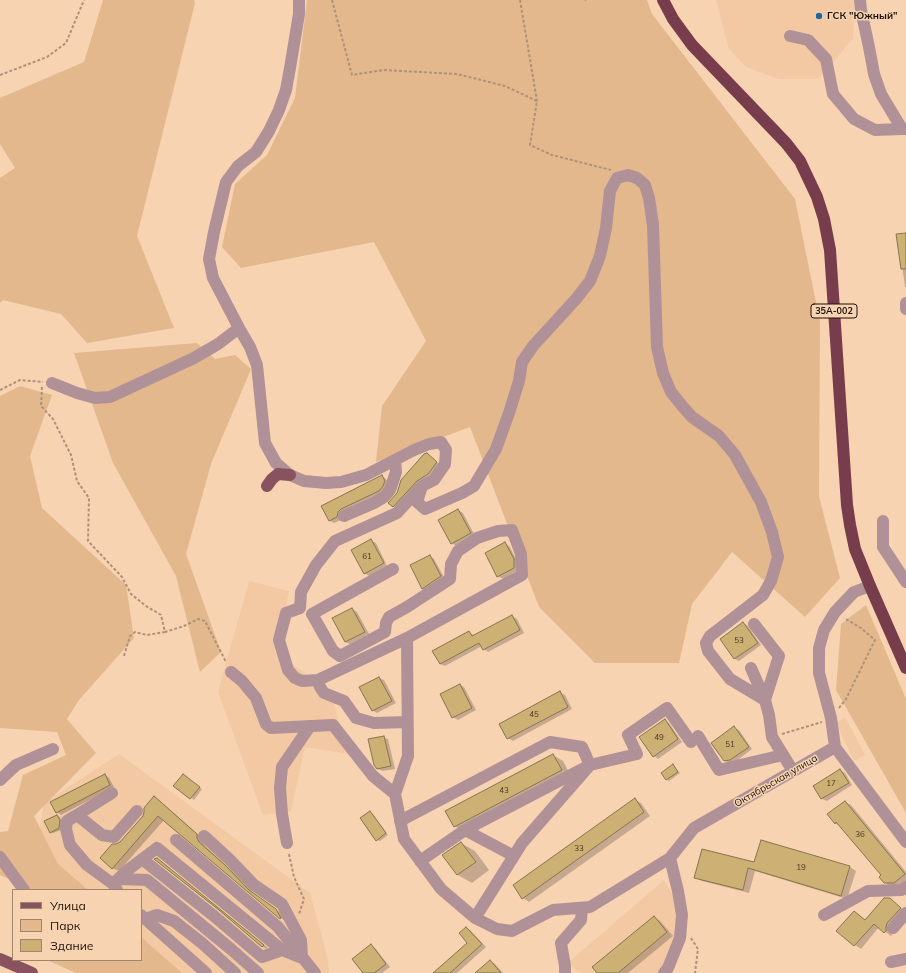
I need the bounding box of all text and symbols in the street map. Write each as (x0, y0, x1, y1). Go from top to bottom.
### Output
place label: ГСК "Южный" (827, 10, 898, 22)
marker: ГСК "Южный" (814, 11, 824, 21)
road number: 35А-002 (811, 304, 857, 318)
house number: 61 (362, 552, 372, 562)
house number: 53 (734, 636, 744, 646)
house number: 45 (529, 710, 539, 720)
house number: 49 (654, 733, 664, 743)
house number: 51 (725, 740, 735, 750)
street label: Октябрьская улица (732, 752, 820, 810)
house number: 17 (826, 779, 836, 789)
house number: 43 (499, 786, 509, 796)
house number: 36 (855, 830, 865, 840)
house number: 33 (574, 844, 584, 854)
house number: 19 (796, 863, 806, 873)
legend (12, 889, 142, 961)
text: Улица (50, 898, 86, 913)
text: Парк (50, 918, 80, 933)
text: Здание (50, 938, 93, 953)

